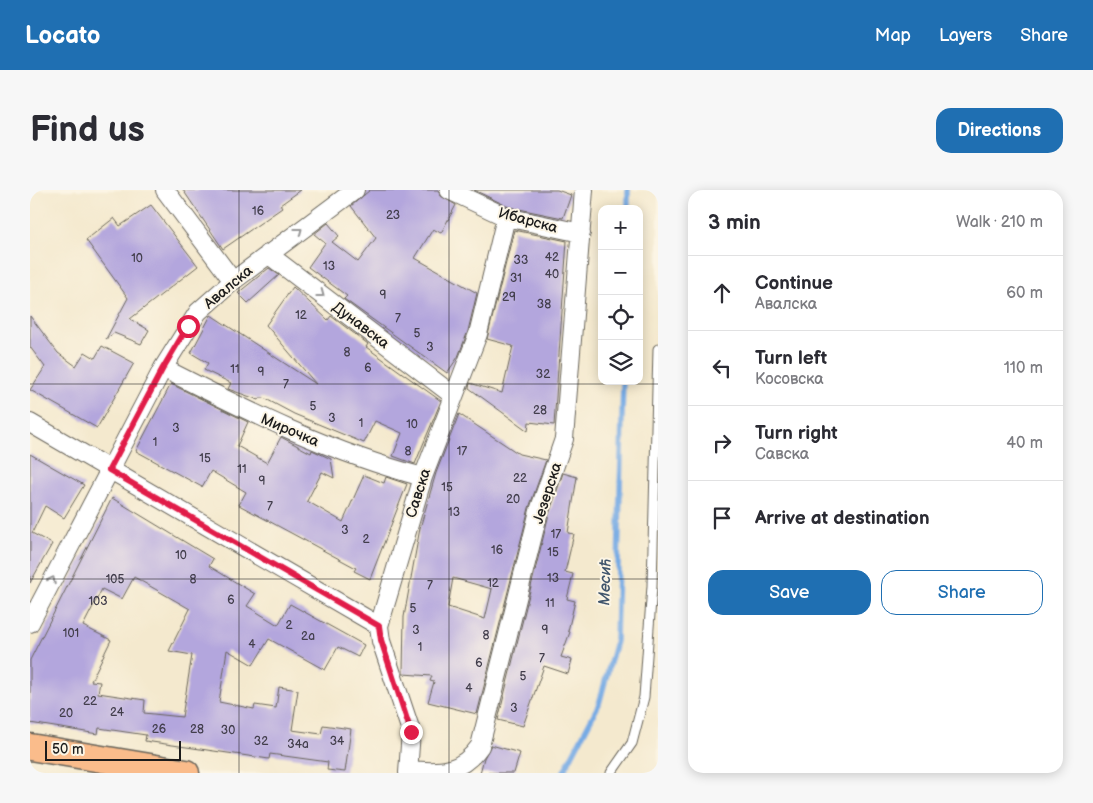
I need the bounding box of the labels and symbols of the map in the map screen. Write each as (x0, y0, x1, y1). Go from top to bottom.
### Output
street label: Ибарска (496, 203, 560, 238)
house number: 16 (252, 204, 264, 219)
house number: 23 (386, 208, 400, 223)
one-way arrow (293, 228, 303, 237)
house number: 42 (545, 250, 559, 265)
house number: 10 (131, 251, 143, 266)
house number: 33 (514, 253, 528, 268)
house number: 13 (323, 259, 335, 274)
street label: Авалска (199, 261, 257, 314)
house number: 40 (545, 267, 559, 282)
house number: 31 (510, 271, 522, 286)
house number: 9 (380, 288, 387, 303)
one-way arrow (315, 289, 324, 297)
house number: 29 (502, 290, 516, 305)
house number: 38 (537, 297, 551, 312)
street label: Дунавска (328, 298, 393, 353)
house number: 12 (295, 308, 307, 323)
house number: 7 (395, 311, 401, 326)
route start (177, 315, 200, 338)
house number: 5 (414, 326, 421, 341)
house number: 3 (426, 340, 434, 355)
house number: 8 (344, 345, 351, 360)
house number: 6 (364, 361, 372, 376)
house number: 11 (230, 362, 240, 377)
house number: 9 (258, 365, 265, 380)
house number: 32 (536, 367, 550, 382)
house number: 7 (283, 377, 289, 392)
house number: 5 (310, 399, 317, 414)
house number: 28 (533, 403, 547, 418)
street label: Мирочка (258, 410, 322, 451)
house number: 3 (328, 411, 336, 426)
house number: 1 (359, 416, 363, 431)
house number: 10 (406, 417, 418, 432)
house number: 3 (172, 421, 180, 436)
house number: 1 (153, 435, 157, 450)
house number: 8 (405, 444, 412, 459)
house number: 17 (457, 444, 467, 459)
house number: 15 (199, 451, 211, 466)
street label: Језерска (529, 460, 566, 526)
house number: 11 (237, 462, 247, 477)
street label: Савска (402, 466, 435, 520)
house number: 22 (513, 471, 527, 486)
house number: 9 (259, 474, 266, 489)
house number: 15 (441, 480, 453, 495)
house number: 20 (506, 492, 520, 507)
house number: 7 (267, 499, 273, 514)
house number: 13 (448, 505, 460, 520)
house number: 3 (341, 523, 349, 538)
house number: 17 (551, 527, 561, 542)
house number: 2 (362, 532, 370, 547)
house number: 16 (491, 543, 503, 558)
house number: 15 (547, 545, 559, 560)
house number: 10 (175, 548, 187, 563)
water label: Месић (595, 558, 616, 606)
house number: 13 (547, 571, 559, 586)
house number: 105 (106, 572, 124, 587)
house number: 8 (190, 572, 197, 587)
one-way arrow (46, 576, 56, 585)
house number: 12 (487, 576, 499, 591)
house number: 7 (427, 578, 433, 593)
house number: 6 (227, 593, 235, 608)
house number: 103 (88, 594, 108, 609)
house number: 11 (545, 596, 555, 611)
house number: 5 (410, 601, 417, 616)
house number: 2 (285, 618, 293, 633)
house number: 3 (412, 623, 420, 638)
house number: 9 (542, 623, 549, 638)
house number: 101 (63, 626, 79, 641)
house number: 8 (483, 628, 490, 643)
house number: 2a (301, 629, 315, 644)
house number: 4 (248, 637, 256, 652)
house number: 1 (418, 640, 422, 655)
house number: 7 (539, 651, 545, 666)
house number: 6 (475, 656, 483, 671)
house number: 5 (520, 669, 527, 684)
house number: 4 (465, 681, 473, 696)
house number: 22 (83, 694, 97, 709)
house number: 3 (510, 701, 518, 716)
house number: 24 (110, 705, 125, 720)
house number: 20 (59, 706, 73, 721)
route end (400, 721, 423, 744)
house number: 26 (152, 722, 166, 737)
house number: 28 (190, 722, 204, 737)
house number: 30 (221, 723, 235, 738)
house number: 32 (254, 734, 268, 749)
house number: 34 (330, 734, 345, 749)
house number: 34a (287, 737, 309, 752)
scale bar (45, 738, 181, 761)

